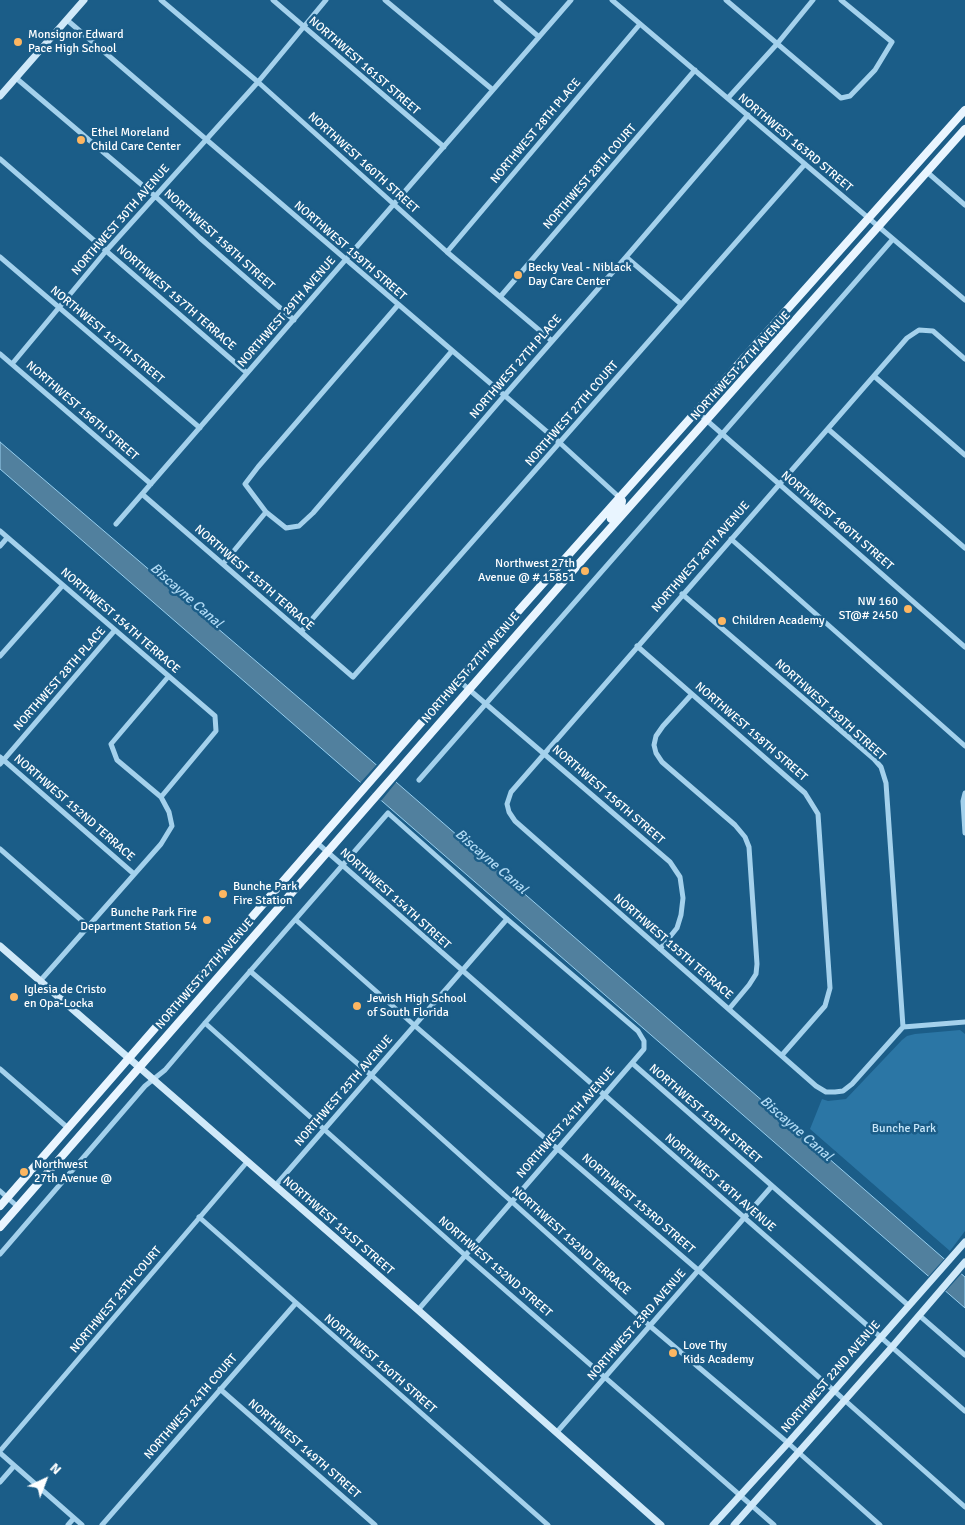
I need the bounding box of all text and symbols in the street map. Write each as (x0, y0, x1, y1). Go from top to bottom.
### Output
street label: NORTHWEST 161ST STREET (306, 14, 422, 118)
place label: Monsignor Edward Pace High School (28, 28, 123, 56)
marker: Monsignor Edward Pace High School (12, 36, 24, 48)
street label: NORTHWEST 28TH PLACE (488, 76, 584, 186)
street label: NORTHWEST 163RD STREET (735, 91, 855, 195)
street label: NORTHWEST 160TH STREET (305, 109, 421, 217)
street label: NORTHWEST 28TH COURT (540, 121, 640, 233)
place label: Ethel Moreland Child Care Center (91, 126, 181, 154)
marker: Ethel Moreland Child Care Center (75, 134, 87, 146)
street label: NORTHWEST 30TH AVENUE (69, 162, 173, 278)
street label: NORTHWEST 158TH STREET (161, 186, 277, 294)
street label: NORTHWEST 159TH STREET (291, 198, 409, 304)
street label: NORTHWEST 157TH TERRACE (113, 242, 239, 354)
street label: NORTHWEST 29TH AVENUE (235, 254, 339, 370)
place label: Becky Veal - Niblack Day Care Center (528, 261, 632, 289)
marker: Becky Veal - Niblack Day Care Center (512, 269, 524, 281)
street label: NORTHWEST 157TH STREET (47, 283, 167, 387)
street label: NORTHWEST 27TH AVENUE (688, 308, 794, 424)
street label: NORTHWEST 27TH PLACE (467, 312, 565, 422)
street label: NORTHWEST 156TH STREET (23, 358, 141, 464)
street label: NORTHWEST 27TH COURT (522, 358, 622, 470)
street label: NORTHWEST 160TH STREET (778, 468, 896, 574)
street label: NORTHWEST 26TH AVENUE (649, 499, 753, 615)
street label: NORTHWEST 155TH TERRACE (191, 522, 317, 634)
place label: Northwest 27th Avenue @ # 15851 (478, 557, 575, 585)
water label: Biscayne Canal (146, 560, 226, 632)
street label: NORTHWEST 154TH TERRACE (57, 565, 183, 677)
marker: Northwest 27th Avenue @ # 15851 (579, 565, 591, 577)
place label: NW 160 ST@# 2450 (839, 595, 898, 623)
marker: NW 160 ST@# 2450 (902, 603, 914, 615)
street label: NORTHWEST 27TH AVENUE (419, 610, 523, 726)
place label: Children Academy (732, 614, 824, 628)
marker: Children Academy (716, 615, 728, 627)
street label: NORTHWEST 28TH PLACE (11, 624, 109, 734)
street label: NORTHWEST 159TH STREET (772, 656, 888, 764)
street label: NORTHWEST 158TH STREET (692, 679, 810, 785)
street label: NORTHWEST 156TH STREET (549, 742, 667, 848)
street label: NORTHWEST 152ND TERRACE (11, 752, 137, 864)
water label: Biscayne Canal (451, 826, 531, 898)
street label: NORTHWEST 154TH STREET (337, 845, 453, 953)
place label: Bunche Park Fire Station (233, 880, 297, 908)
marker: Bunche Park Fire Station (217, 888, 229, 900)
street label: NORTHWEST 155TH TERRACE (610, 891, 736, 1003)
place label: Bunche Park Fire Department Station 54 (80, 906, 197, 934)
marker: Bunche Park Fire Department Station 54 (201, 914, 213, 926)
street label: NORTHWEST 27TH AVENUE (153, 916, 257, 1032)
place label: Iglesia de Cristo en Opa-Locka (24, 983, 106, 1011)
marker: Iglesia de Cristo en Opa-Locka (8, 991, 20, 1003)
place label: Jewish High School of South Florida (367, 992, 466, 1020)
marker: Jewish High School of South Florida (351, 1000, 363, 1012)
street label: NORTHWEST 25TH AVENUE (292, 1033, 396, 1149)
street label: NORTHWEST 155TH STREET (646, 1061, 764, 1167)
street label: NORTHWEST 24TH AVENUE (514, 1065, 618, 1181)
water label: Biscayne Canal (756, 1093, 836, 1165)
park label: Bunche Park (872, 1122, 936, 1136)
street label: NORTHWEST 18TH AVENUE (662, 1131, 778, 1235)
street label: NORTHWEST 153RD STREET (579, 1151, 697, 1257)
place label: Northwest 27th Avenue @ (34, 1158, 112, 1186)
marker: Northwest 27th Avenue @ (18, 1166, 30, 1178)
street label: NORTHWEST 151ST STREET (280, 1174, 396, 1278)
street label: NORTHWEST 152ND TERRACE (508, 1184, 634, 1298)
street label: NORTHWEST 152ND STREET (435, 1214, 555, 1320)
street label: NORTHWEST 25TH COURT (67, 1244, 165, 1356)
street label: NORTHWEST 23RD AVENUE (585, 1266, 689, 1384)
street label: NORTHWEST 150TH STREET (321, 1311, 439, 1417)
street label: NORTHWEST 22ND AVENUE (778, 1318, 884, 1436)
place label: Love Thy Kids Academy (683, 1339, 754, 1367)
marker: Love Thy Kids Academy (667, 1347, 679, 1359)
street label: NORTHWEST 24TH COURT (141, 1351, 241, 1463)
street label: NORTHWEST 149TH STREET (245, 1396, 363, 1502)
north arrow (20, 1455, 70, 1505)
text: N (46, 1459, 65, 1478)

